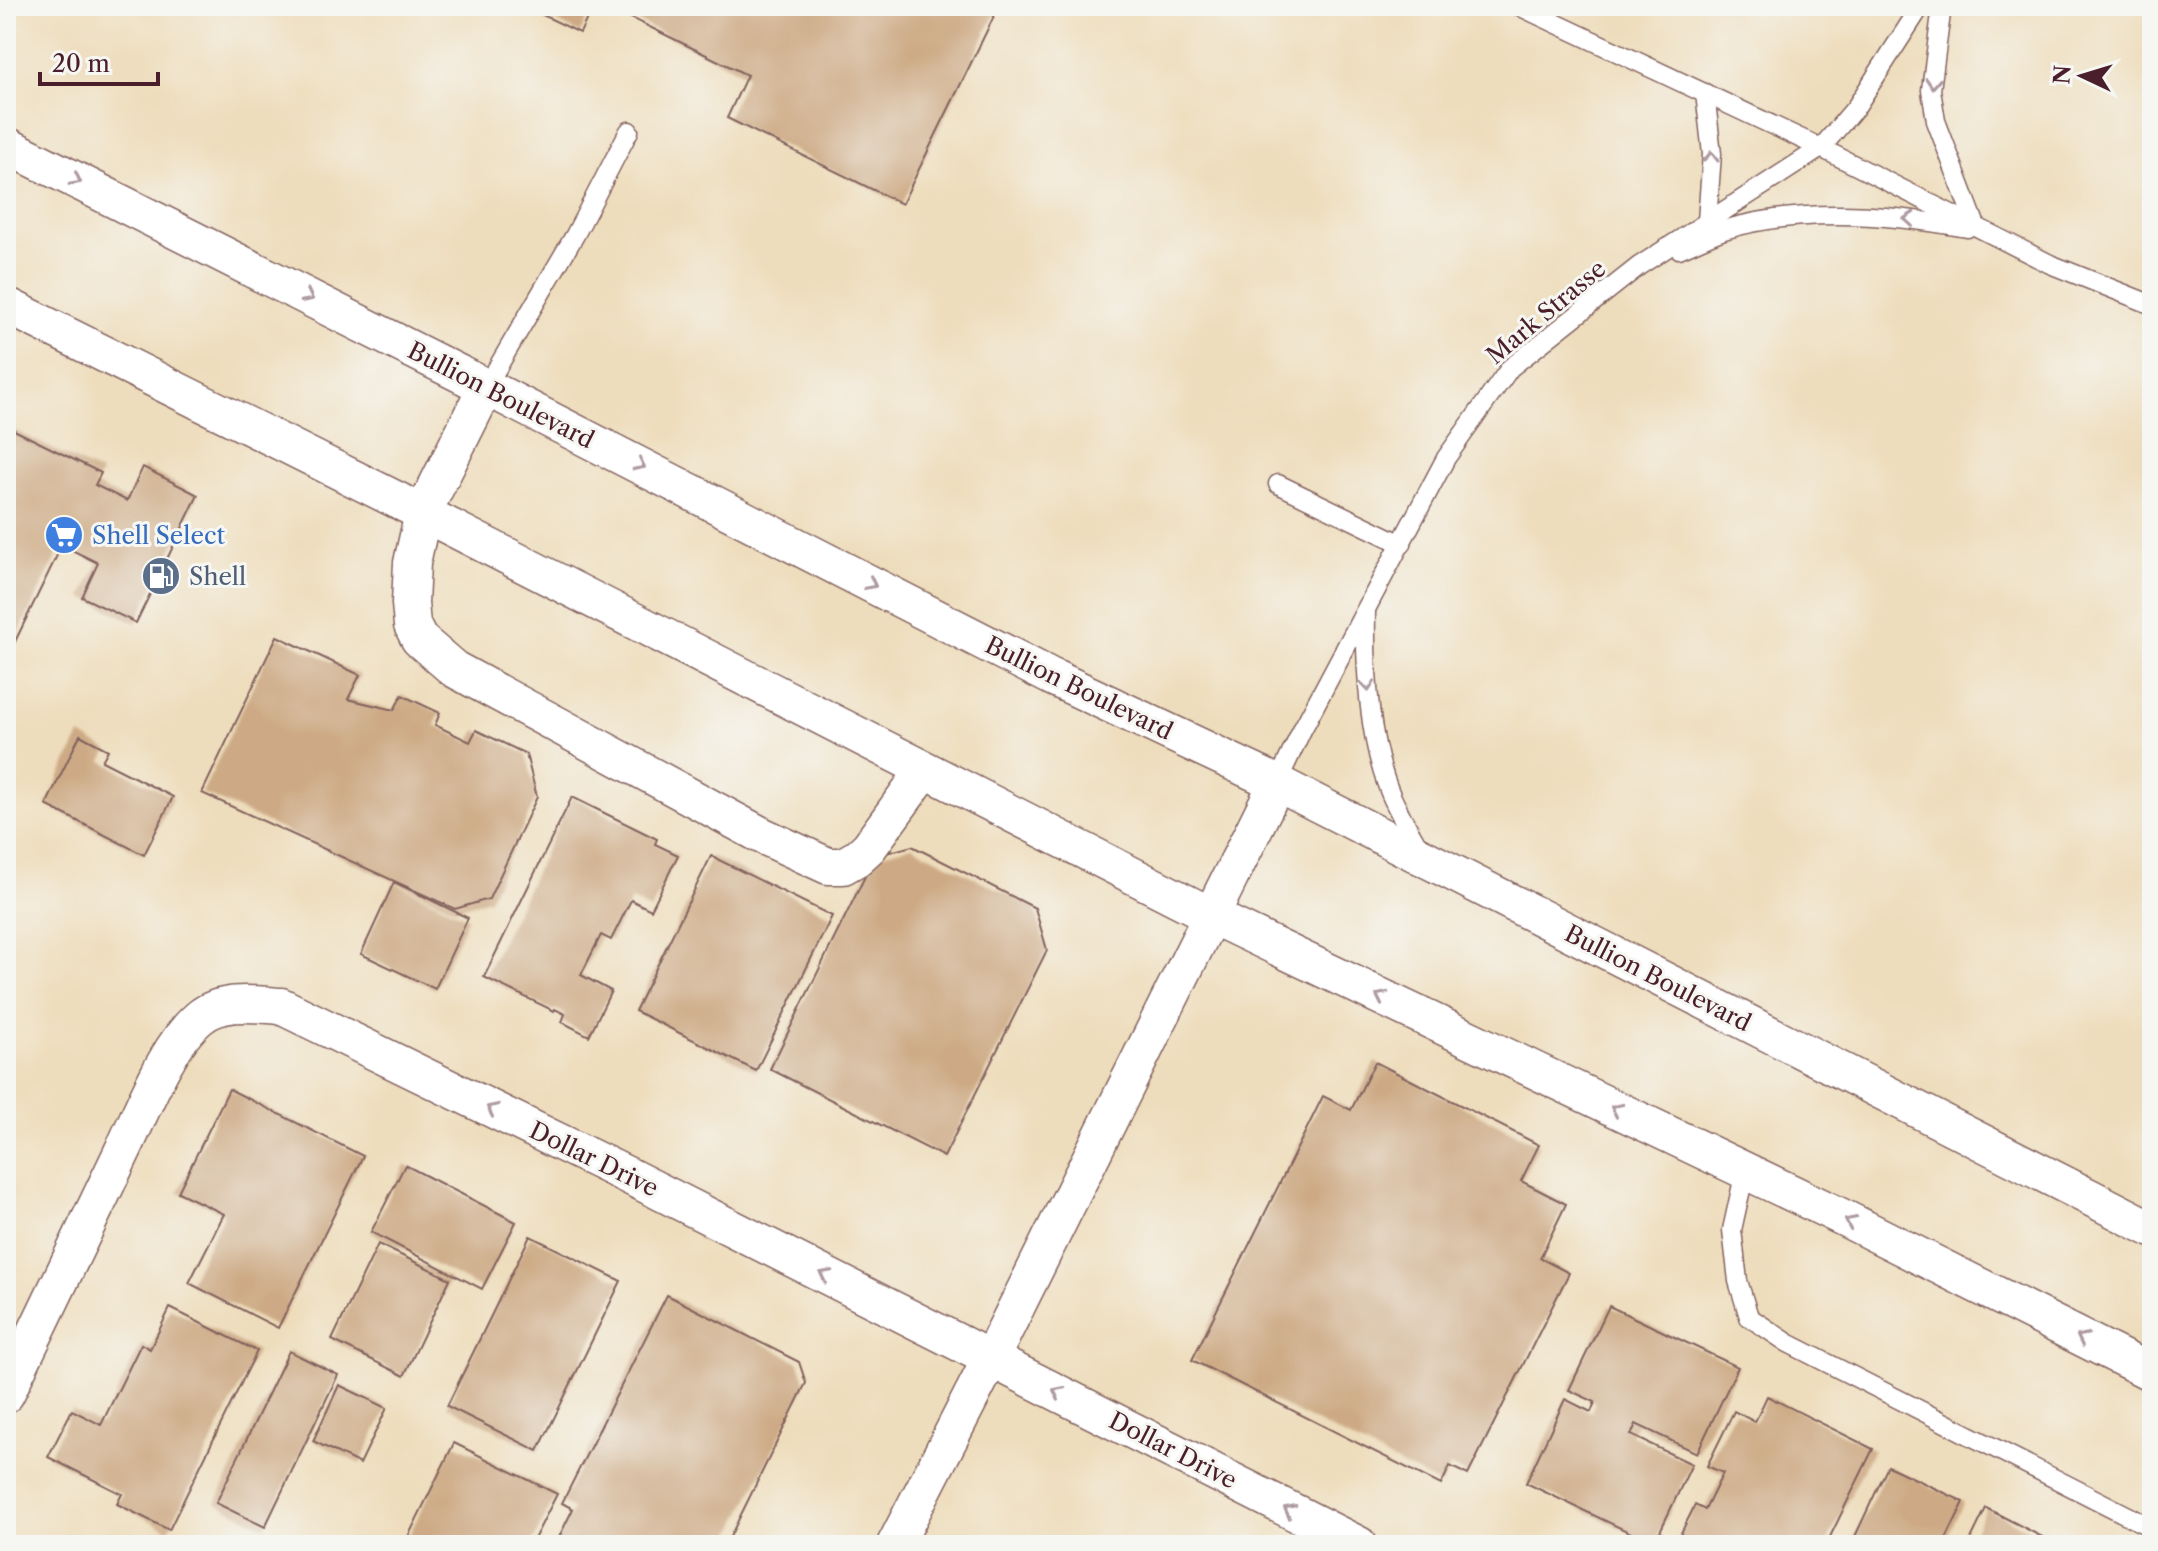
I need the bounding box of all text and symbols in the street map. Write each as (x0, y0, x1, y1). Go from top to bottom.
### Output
scale bar (40, 36, 158, 86)
north arrow (2042, 36, 2122, 116)
text: 20 m (52, 49, 110, 78)
text: N (2048, 64, 2077, 85)
one-way arrow (1925, 77, 1942, 90)
one-way arrow (1702, 150, 1720, 163)
one-way arrow (67, 171, 82, 186)
one-way arrow (1902, 211, 1915, 228)
street label: Mark Strasse (1481, 254, 1611, 370)
one-way arrow (300, 287, 315, 303)
street label: Bullion Boulevard (403, 336, 599, 455)
one-way arrow (631, 456, 646, 471)
supermarket icon: Shell Select (43, 514, 85, 556)
place label: Shell Select (92, 521, 225, 550)
fuel station icon: Shell (140, 555, 182, 597)
place label: Shell (189, 562, 246, 591)
one-way arrow (863, 574, 878, 589)
street label: Bullion Boulevard (981, 630, 1178, 746)
one-way arrow (1360, 680, 1377, 693)
street label: Bullion Boulevard (1560, 919, 1756, 1038)
one-way arrow (1375, 991, 1389, 1007)
one-way arrow (1609, 1103, 1624, 1119)
one-way arrow (486, 1104, 501, 1119)
street label: Dollar Drive (525, 1115, 663, 1203)
one-way arrow (1844, 1215, 1858, 1231)
one-way arrow (819, 1269, 834, 1285)
one-way arrow (2076, 1333, 2091, 1348)
one-way arrow (1051, 1386, 1066, 1402)
street label: Dollar Drive (1104, 1405, 1242, 1495)
one-way arrow (1283, 1504, 1298, 1519)

